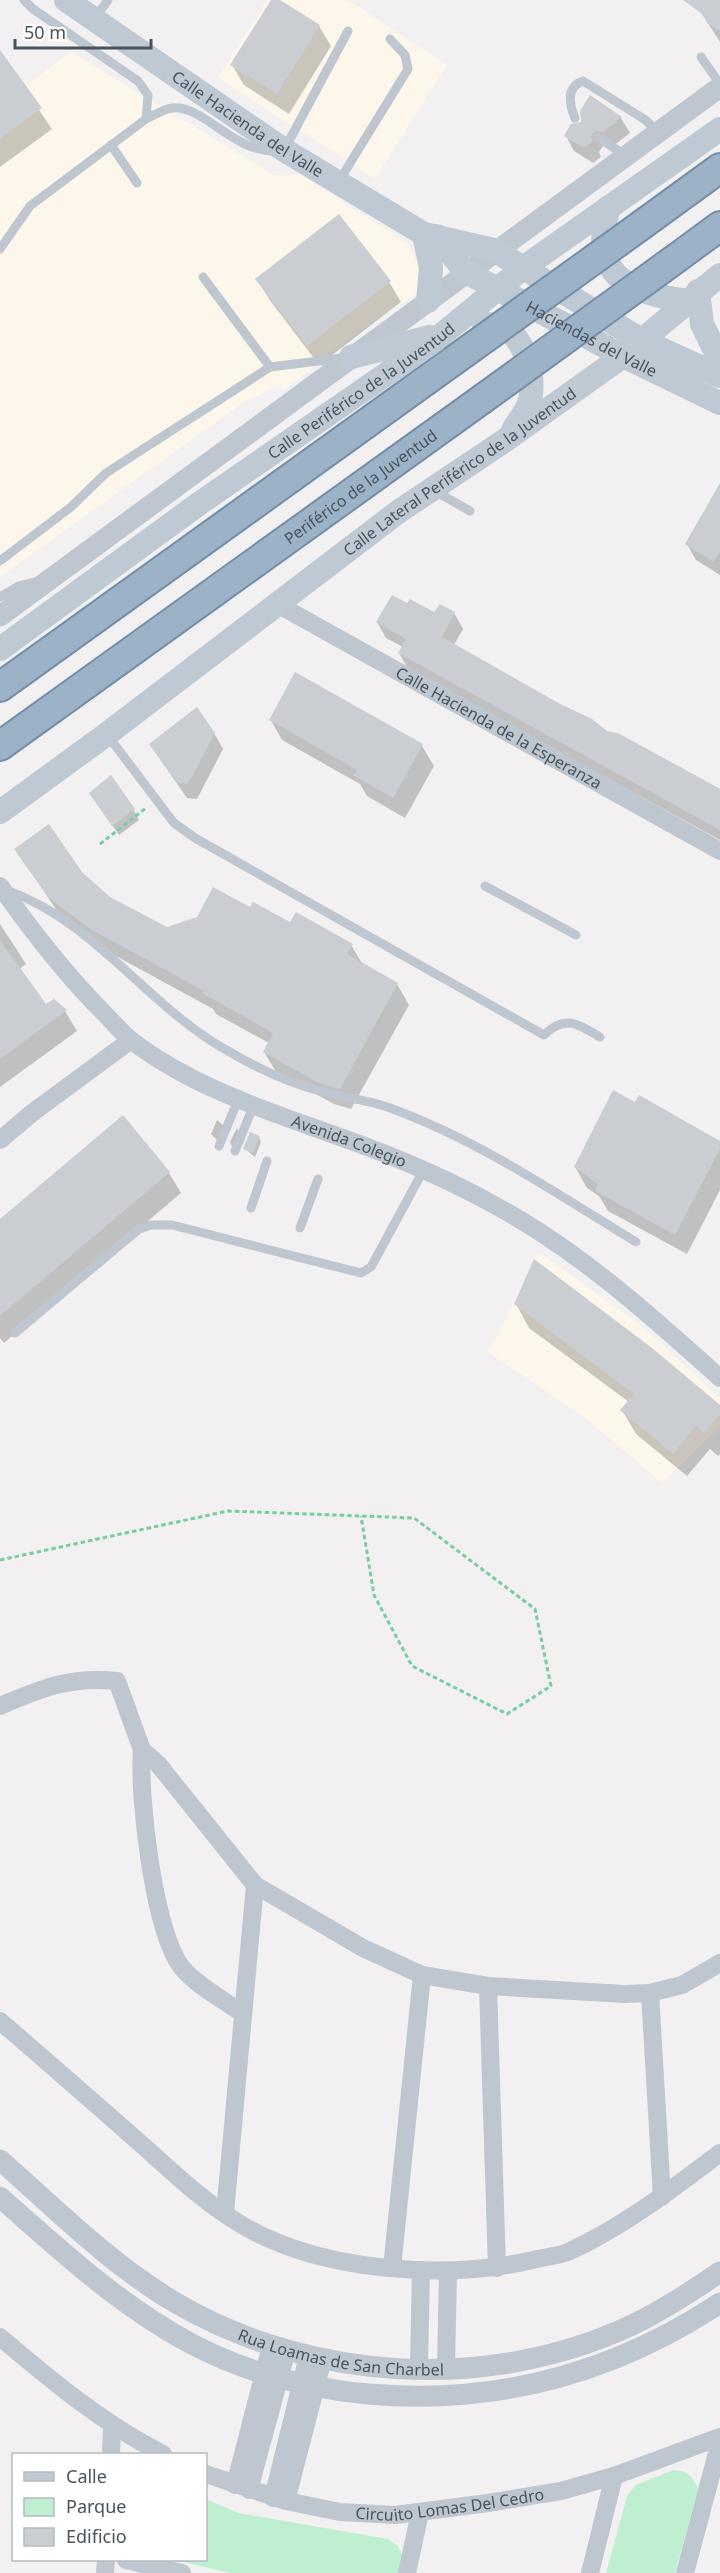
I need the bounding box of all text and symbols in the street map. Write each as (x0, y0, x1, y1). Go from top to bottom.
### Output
scale bar (15, 12, 152, 50)
text: 50 m (24, 20, 66, 44)
street label: Calle Hacienda del Valle (168, 65, 328, 182)
street label: Haciendas del Valle (522, 295, 661, 382)
street label: Calle Periférico de la Juventud (263, 317, 459, 464)
street label: Calle Lateral Periférico de la Juventud (339, 384, 579, 560)
street label: Periférico de la Juventud (280, 425, 440, 549)
street label: Calle Hacienda de la Esperanza (392, 661, 606, 794)
street label: Avenida Colegio (289, 1110, 410, 1172)
street label: Rua Loamas de San Charbel (235, 2323, 444, 2381)
legend (12, 2453, 207, 2561)
text: Calle (66, 2464, 107, 2488)
street label: Circuito Lomas Del Cedro (355, 2483, 546, 2526)
text: Parque (66, 2494, 126, 2518)
text: Edificio (66, 2524, 127, 2548)

